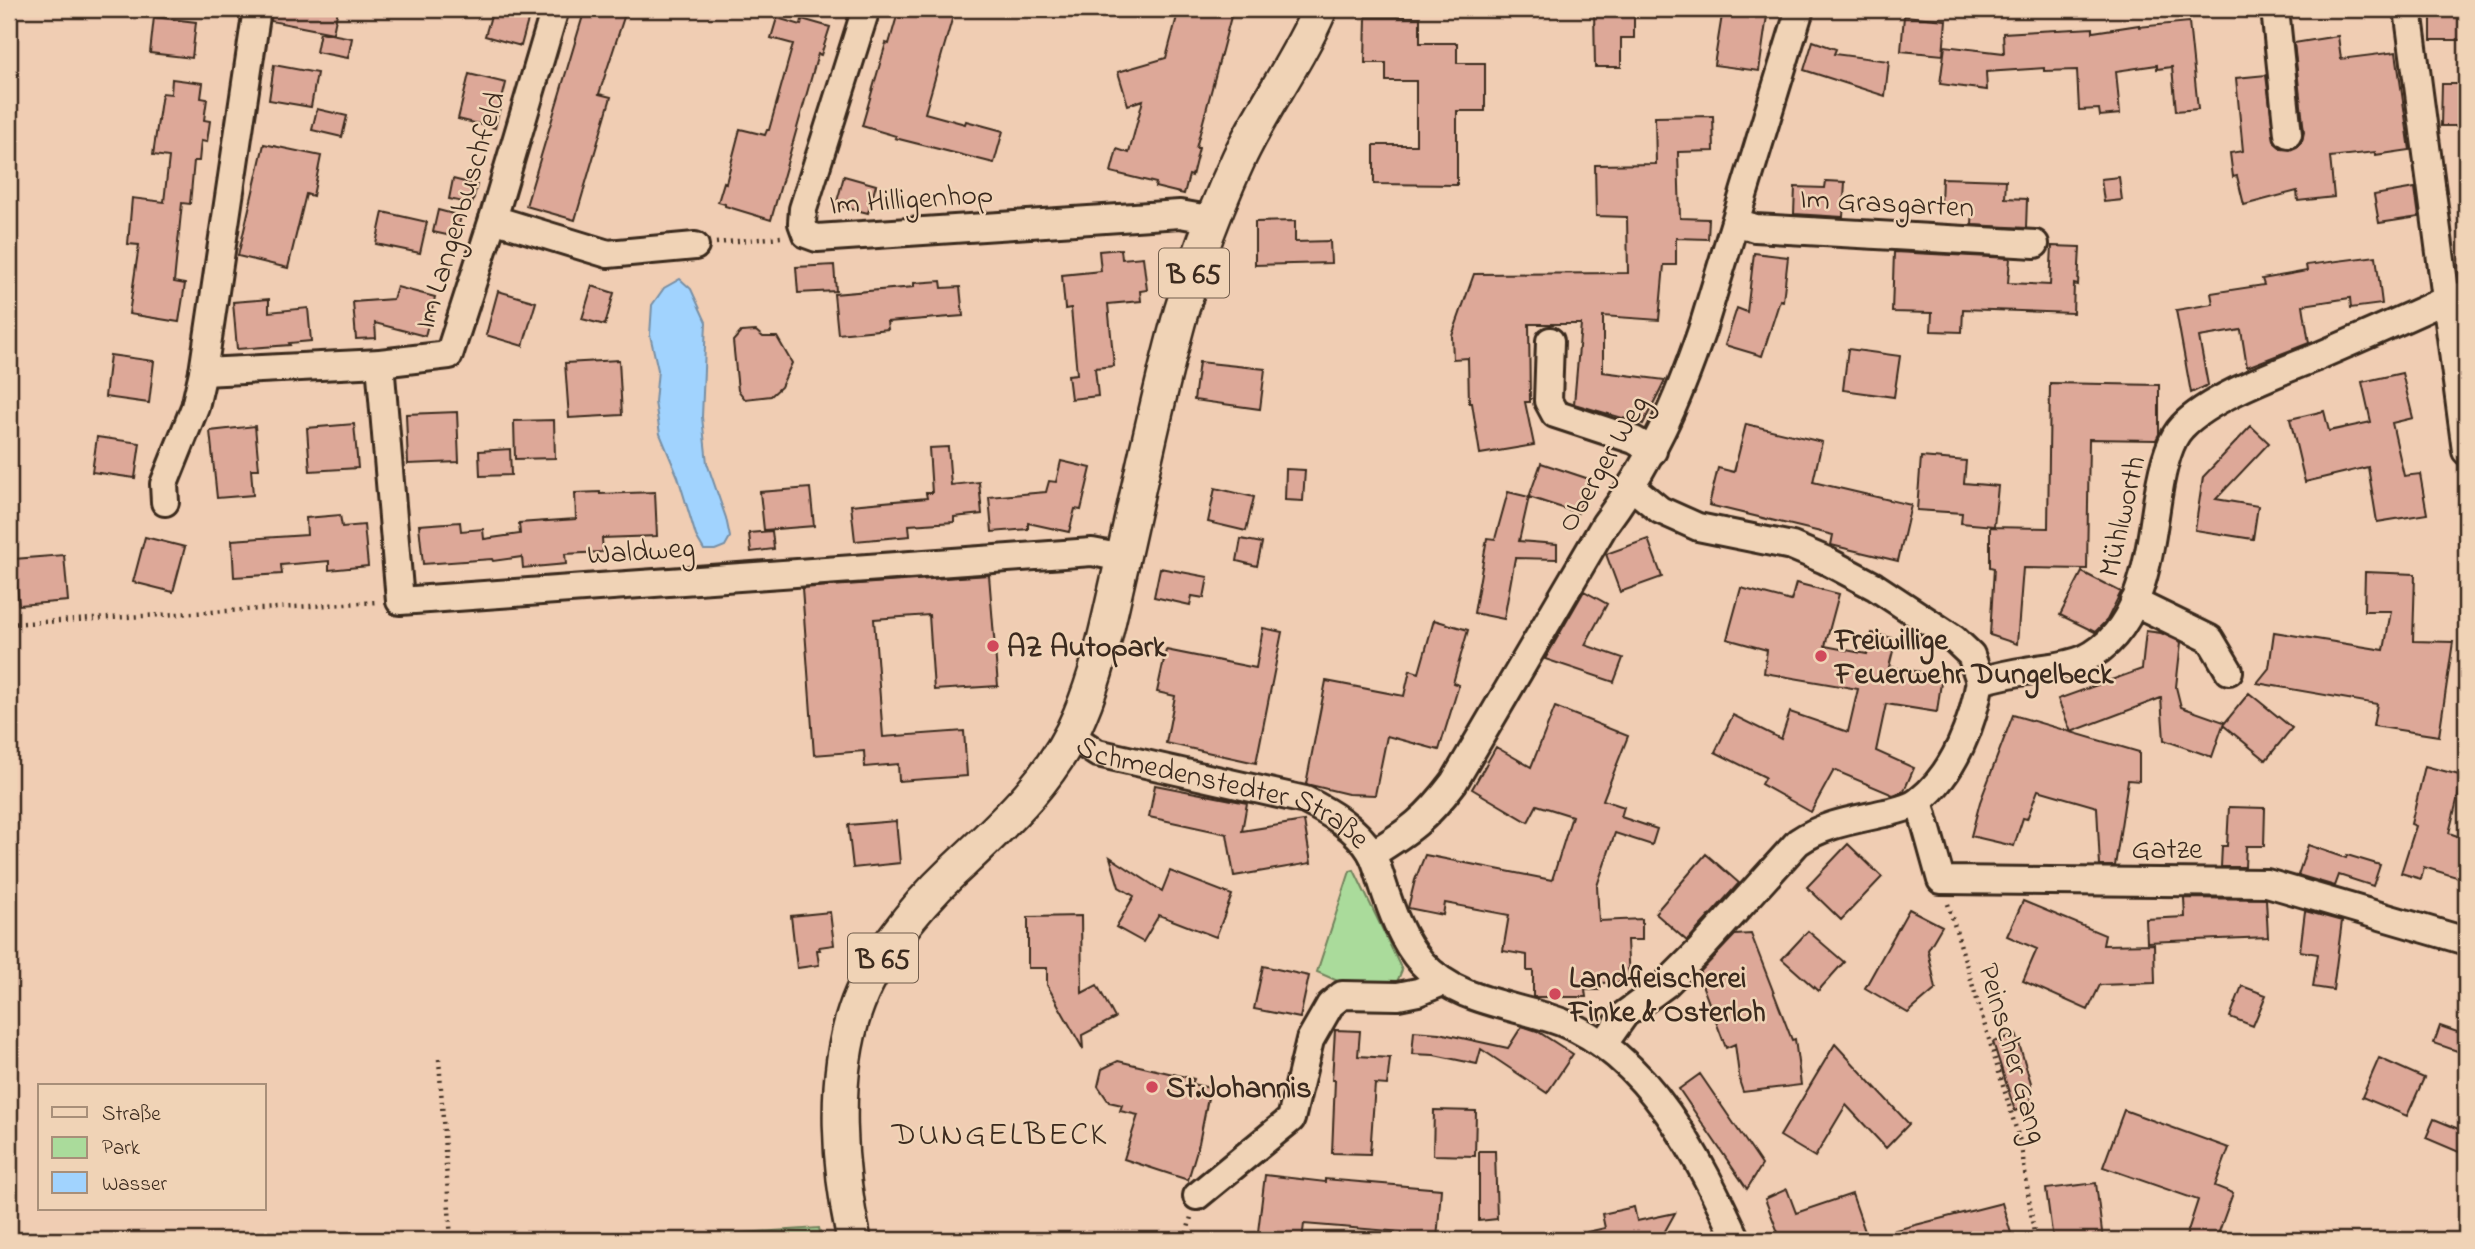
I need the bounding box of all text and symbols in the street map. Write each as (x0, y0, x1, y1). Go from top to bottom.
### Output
street label: Im Langenbuschfeld (405, 86, 519, 335)
street label: Im Hilligenhop (828, 173, 995, 229)
street label: Im Grasgarten (1798, 178, 1975, 232)
road number: B 65 (1159, 248, 1229, 298)
street label: Oberger Weg (1547, 388, 1662, 541)
street label: Mühlworth (2089, 452, 2159, 582)
street label: Waldweg (586, 527, 697, 579)
place label: Freiwillige Feuerwehr Dungelbeck (1833, 620, 2114, 699)
place label: AZ Autopark (1007, 627, 1167, 671)
marker: AZ Autopark (985, 638, 1001, 654)
marker: Freiwillige Feuerwehr Dungelbeck (1813, 648, 1829, 664)
street label: Schmedenstedter Straße (1066, 726, 1380, 861)
street label: Gatze (2131, 829, 2203, 873)
road number: B 65 (848, 934, 918, 982)
place label: Landfleischerei Finke & Osterloh (1567, 958, 1766, 1036)
street label: Peinscher Gang (1964, 959, 2058, 1149)
marker: Landfleischerei Finke & Osterloh (1547, 986, 1563, 1002)
place label: St.Johannis (1166, 1068, 1312, 1112)
marker: St.Johannis (1144, 1079, 1160, 1095)
legend (38, 1084, 266, 1210)
text: Straße (102, 1100, 161, 1130)
district label: DUNGELBECK (891, 1112, 1108, 1160)
text: Park (102, 1134, 141, 1164)
text: Wasser (102, 1170, 167, 1200)

